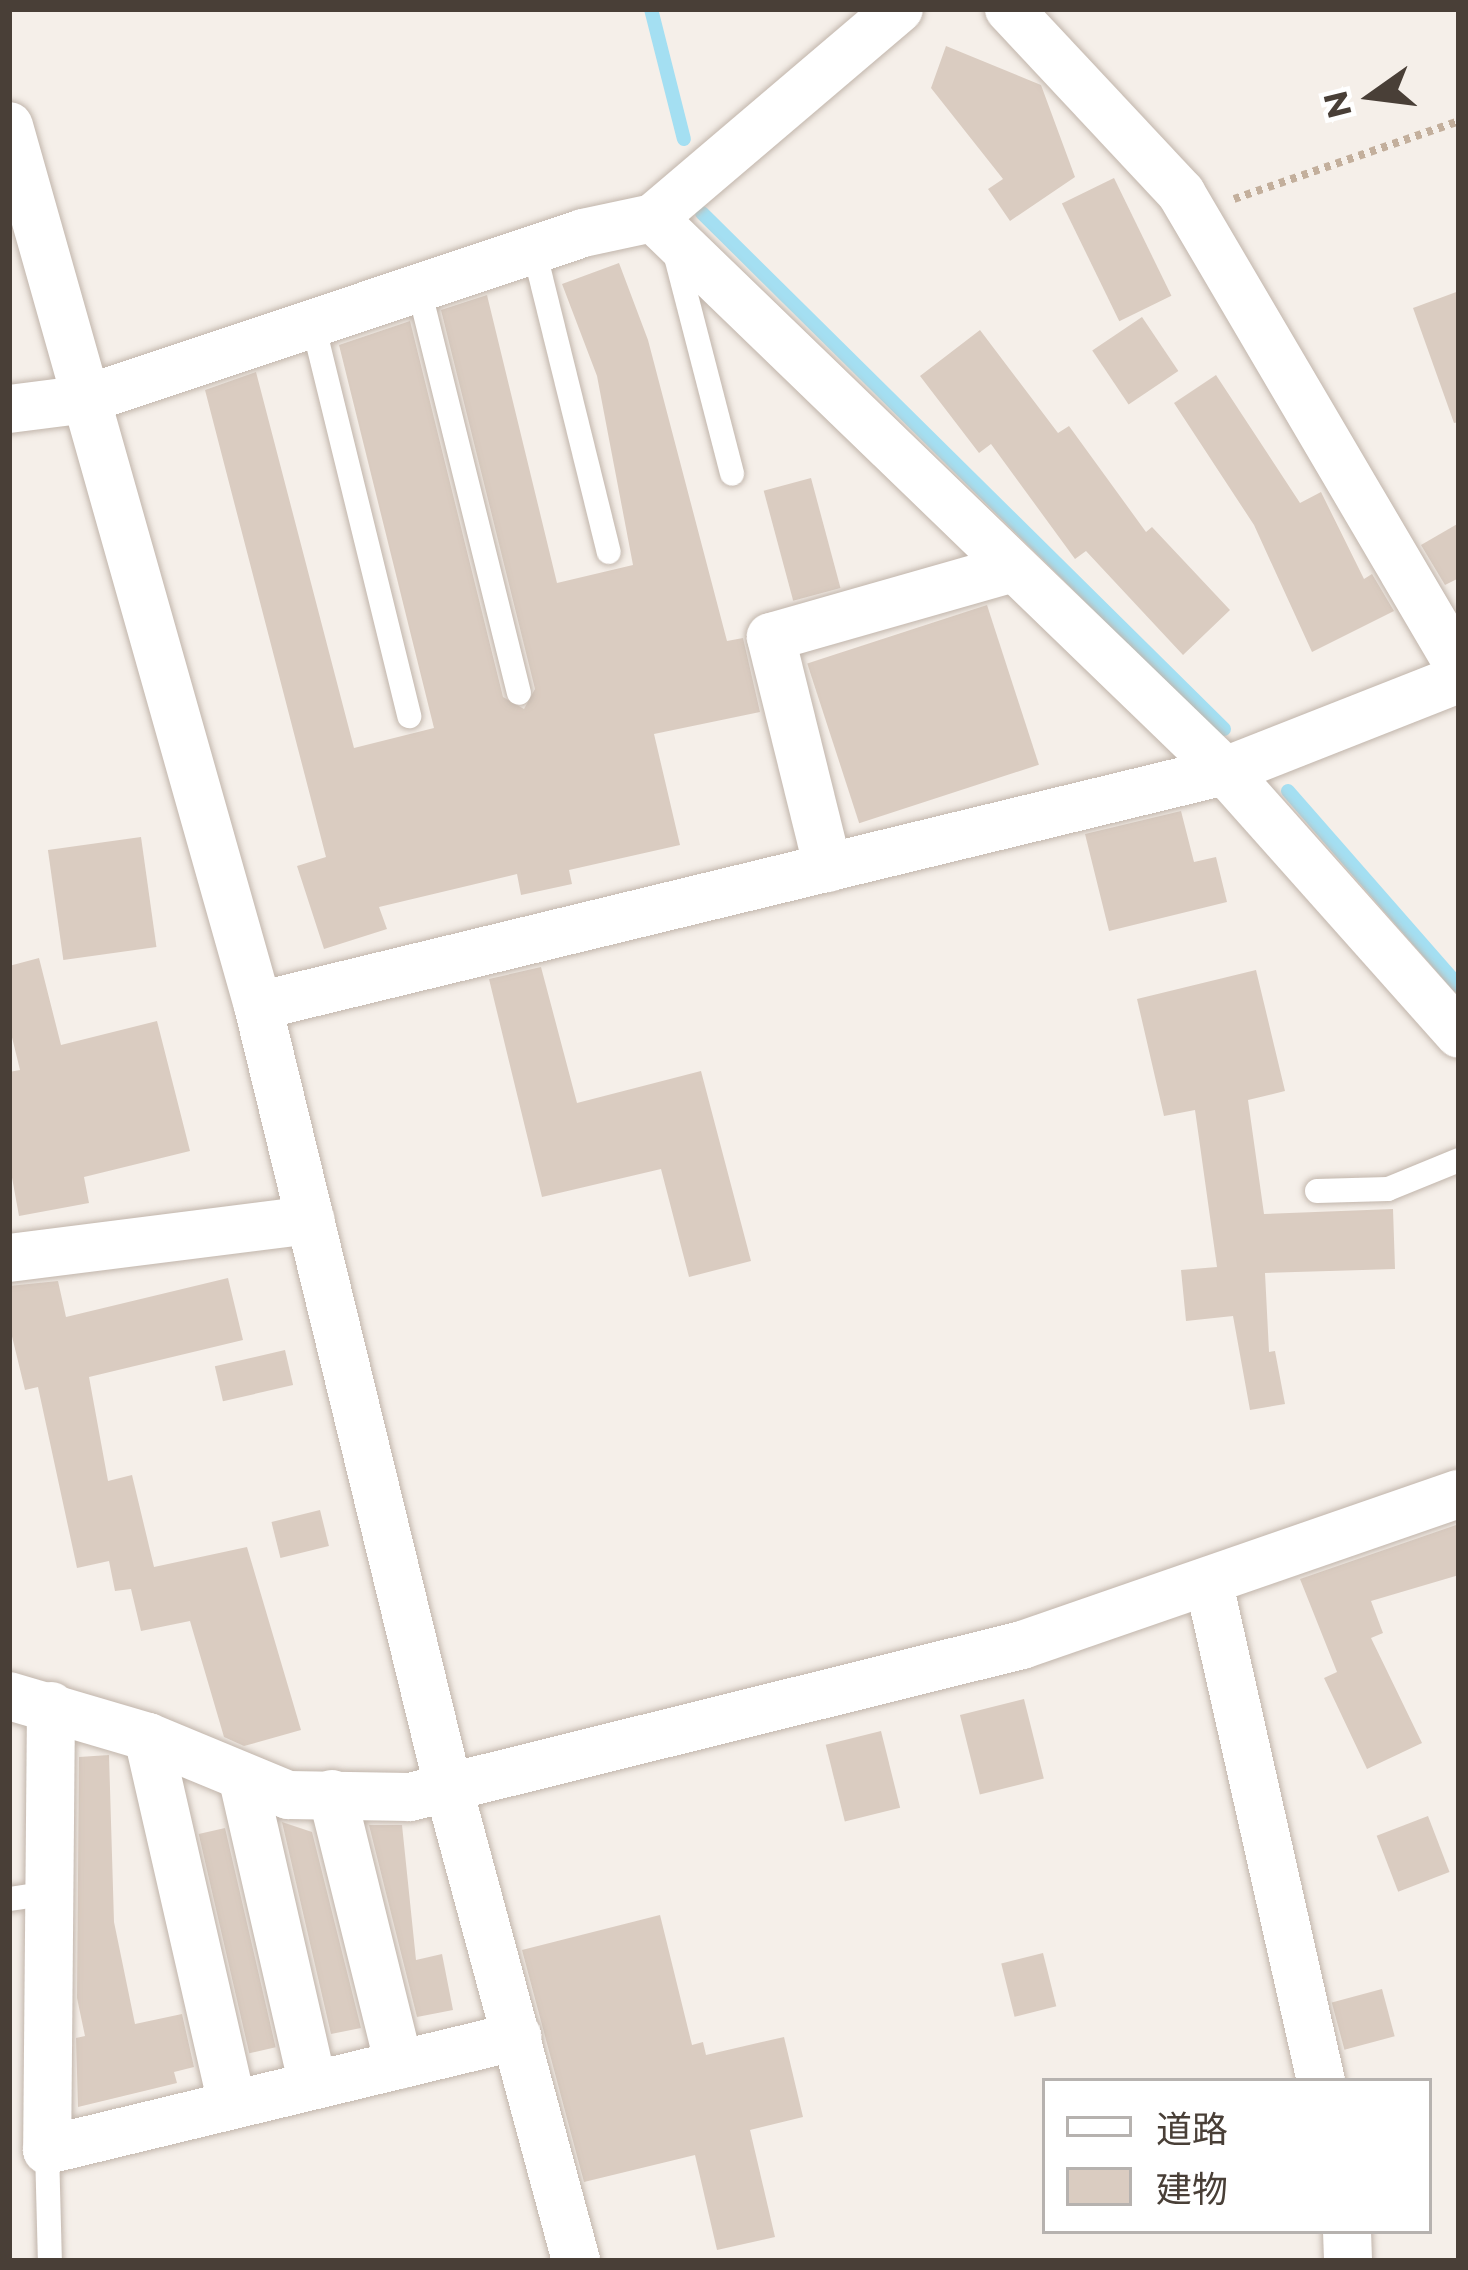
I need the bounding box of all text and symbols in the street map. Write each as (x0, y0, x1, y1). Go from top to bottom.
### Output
north arrow (1312, 36, 1432, 156)
text: N (1314, 87, 1360, 122)
legend (1042, 2078, 1432, 2234)
text: 道路 (1156, 2107, 1228, 2151)
text: 建物 (1156, 2167, 1228, 2211)

